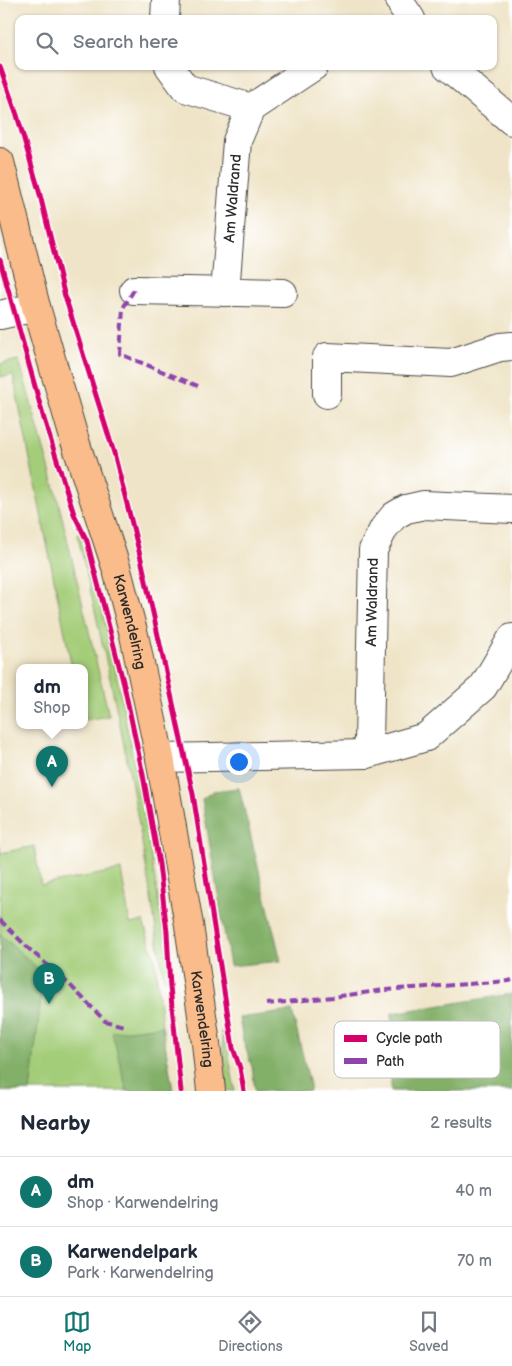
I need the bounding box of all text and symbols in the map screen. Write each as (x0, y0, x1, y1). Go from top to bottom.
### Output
search box (15, 15, 497, 70)
icon: search (33, 29, 61, 57)
text: Search here (73, 31, 178, 54)
street label: Am Waldrand (219, 153, 245, 243)
street label: Am Waldrand (361, 558, 382, 647)
street label: Karwendelring (109, 572, 151, 671)
popup (16, 664, 88, 729)
text: dm (34, 676, 61, 699)
text: Shop (34, 699, 70, 718)
pin: A (36, 746, 68, 787)
your location (226, 749, 252, 775)
pin: B (33, 963, 65, 1004)
street label: Karwendelring (186, 969, 218, 1068)
legend (334, 1021, 500, 1078)
text: Cycle path (376, 1030, 443, 1047)
text: Path (376, 1053, 404, 1070)
text: Nearby (20, 1111, 90, 1136)
text: 2 results (430, 1114, 492, 1133)
text: dm (67, 1171, 94, 1194)
text: A (31, 1182, 41, 1201)
text: 40 m (455, 1182, 492, 1201)
text: Shop · Karwendelring (67, 1194, 218, 1213)
text: Karwendelpark (67, 1241, 198, 1264)
text: B (30, 1252, 42, 1271)
text: 70 m (457, 1252, 492, 1271)
text: Park · Karwendelring (67, 1264, 214, 1283)
tab: Map (63, 1308, 92, 1355)
tab: Directions (218, 1308, 283, 1355)
tab: Saved (409, 1308, 449, 1355)

